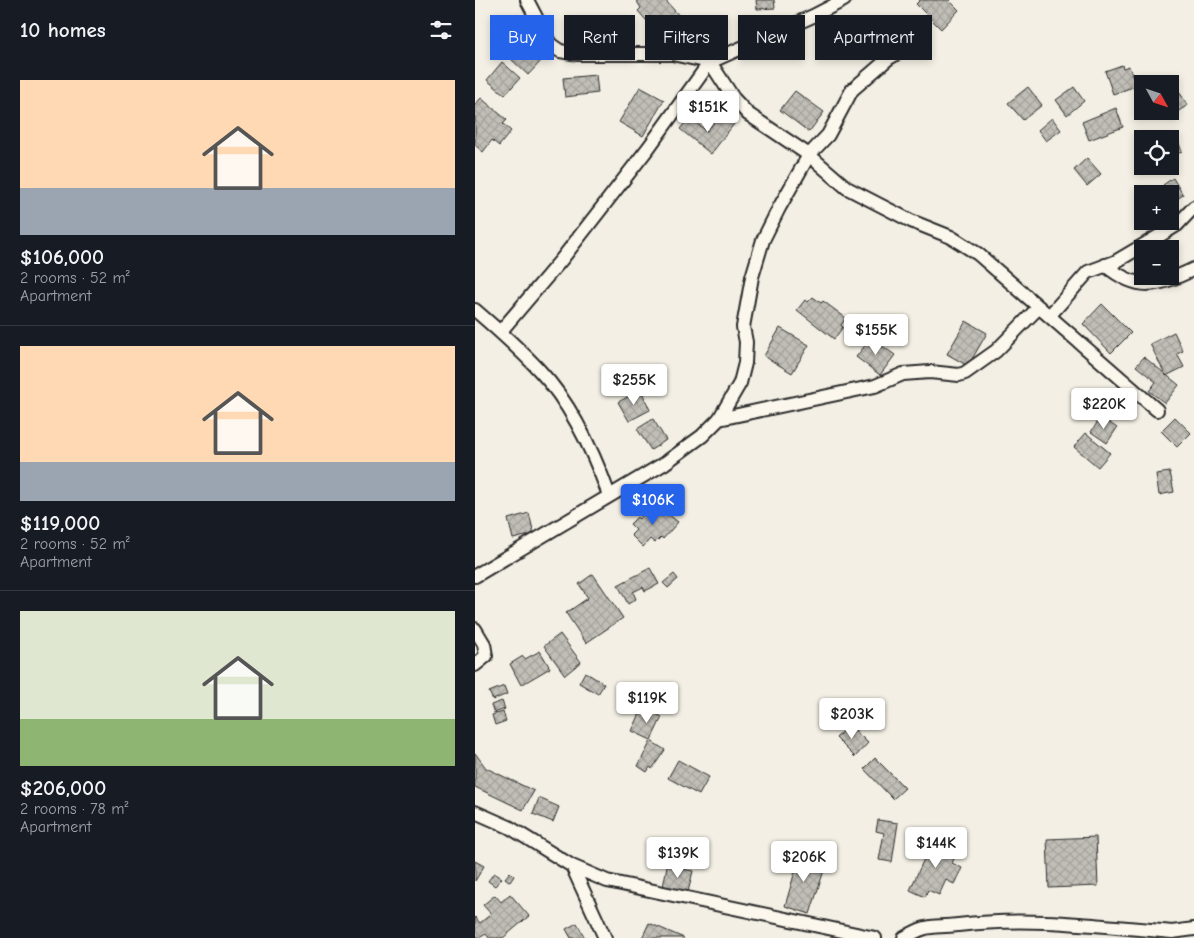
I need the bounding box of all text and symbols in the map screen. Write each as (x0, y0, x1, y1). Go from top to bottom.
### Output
chip: Buy (490, 15, 554, 60)
chip: Rent (564, 15, 635, 60)
chip: Filters (645, 15, 728, 60)
chip: New (738, 15, 805, 60)
chip: Apartment (815, 15, 932, 60)
icon: filters (427, 16, 455, 44)
text: 10 homes (20, 18, 106, 42)
north arrow (1134, 75, 1179, 120)
map controls (1134, 75, 1179, 285)
pin: $151K (673, 90, 743, 133)
text: $151K (688, 98, 728, 116)
icon: home (193, 113, 283, 203)
button: locate (1134, 130, 1179, 175)
button: + (1134, 185, 1179, 230)
button: − (1134, 240, 1179, 285)
text: $106,000 (20, 245, 104, 269)
text: 2 rooms · 52 m² (20, 269, 130, 287)
text: Apartment (20, 287, 92, 305)
pin: $155K (841, 314, 911, 356)
text: $155K (855, 321, 897, 339)
pin: $255K (599, 364, 669, 406)
text: $255K (612, 371, 656, 389)
icon: home (193, 378, 283, 468)
pin: $220K (1069, 388, 1139, 430)
text: $220K (1082, 395, 1126, 413)
pin: $106K (618, 484, 688, 526)
text: $106K (632, 491, 674, 509)
text: $119,000 (20, 511, 100, 535)
text: 2 rooms · 52 m² (20, 535, 130, 553)
text: Apartment (20, 553, 92, 571)
icon: home (193, 643, 283, 733)
pin: $119K (612, 682, 682, 724)
text: $119K (627, 689, 667, 707)
pin: $203K (817, 698, 887, 740)
text: $203K (830, 705, 874, 723)
text: $206,000 (20, 776, 106, 800)
text: 2 rooms · 78 m² (20, 800, 128, 818)
text: Apartment (20, 818, 92, 836)
pin: $144K (901, 826, 971, 869)
text: $144K (916, 834, 956, 852)
pin: $139K (643, 836, 713, 879)
pin: $206K (769, 840, 839, 883)
text: $139K (657, 844, 699, 862)
text: $206K (782, 848, 826, 866)

